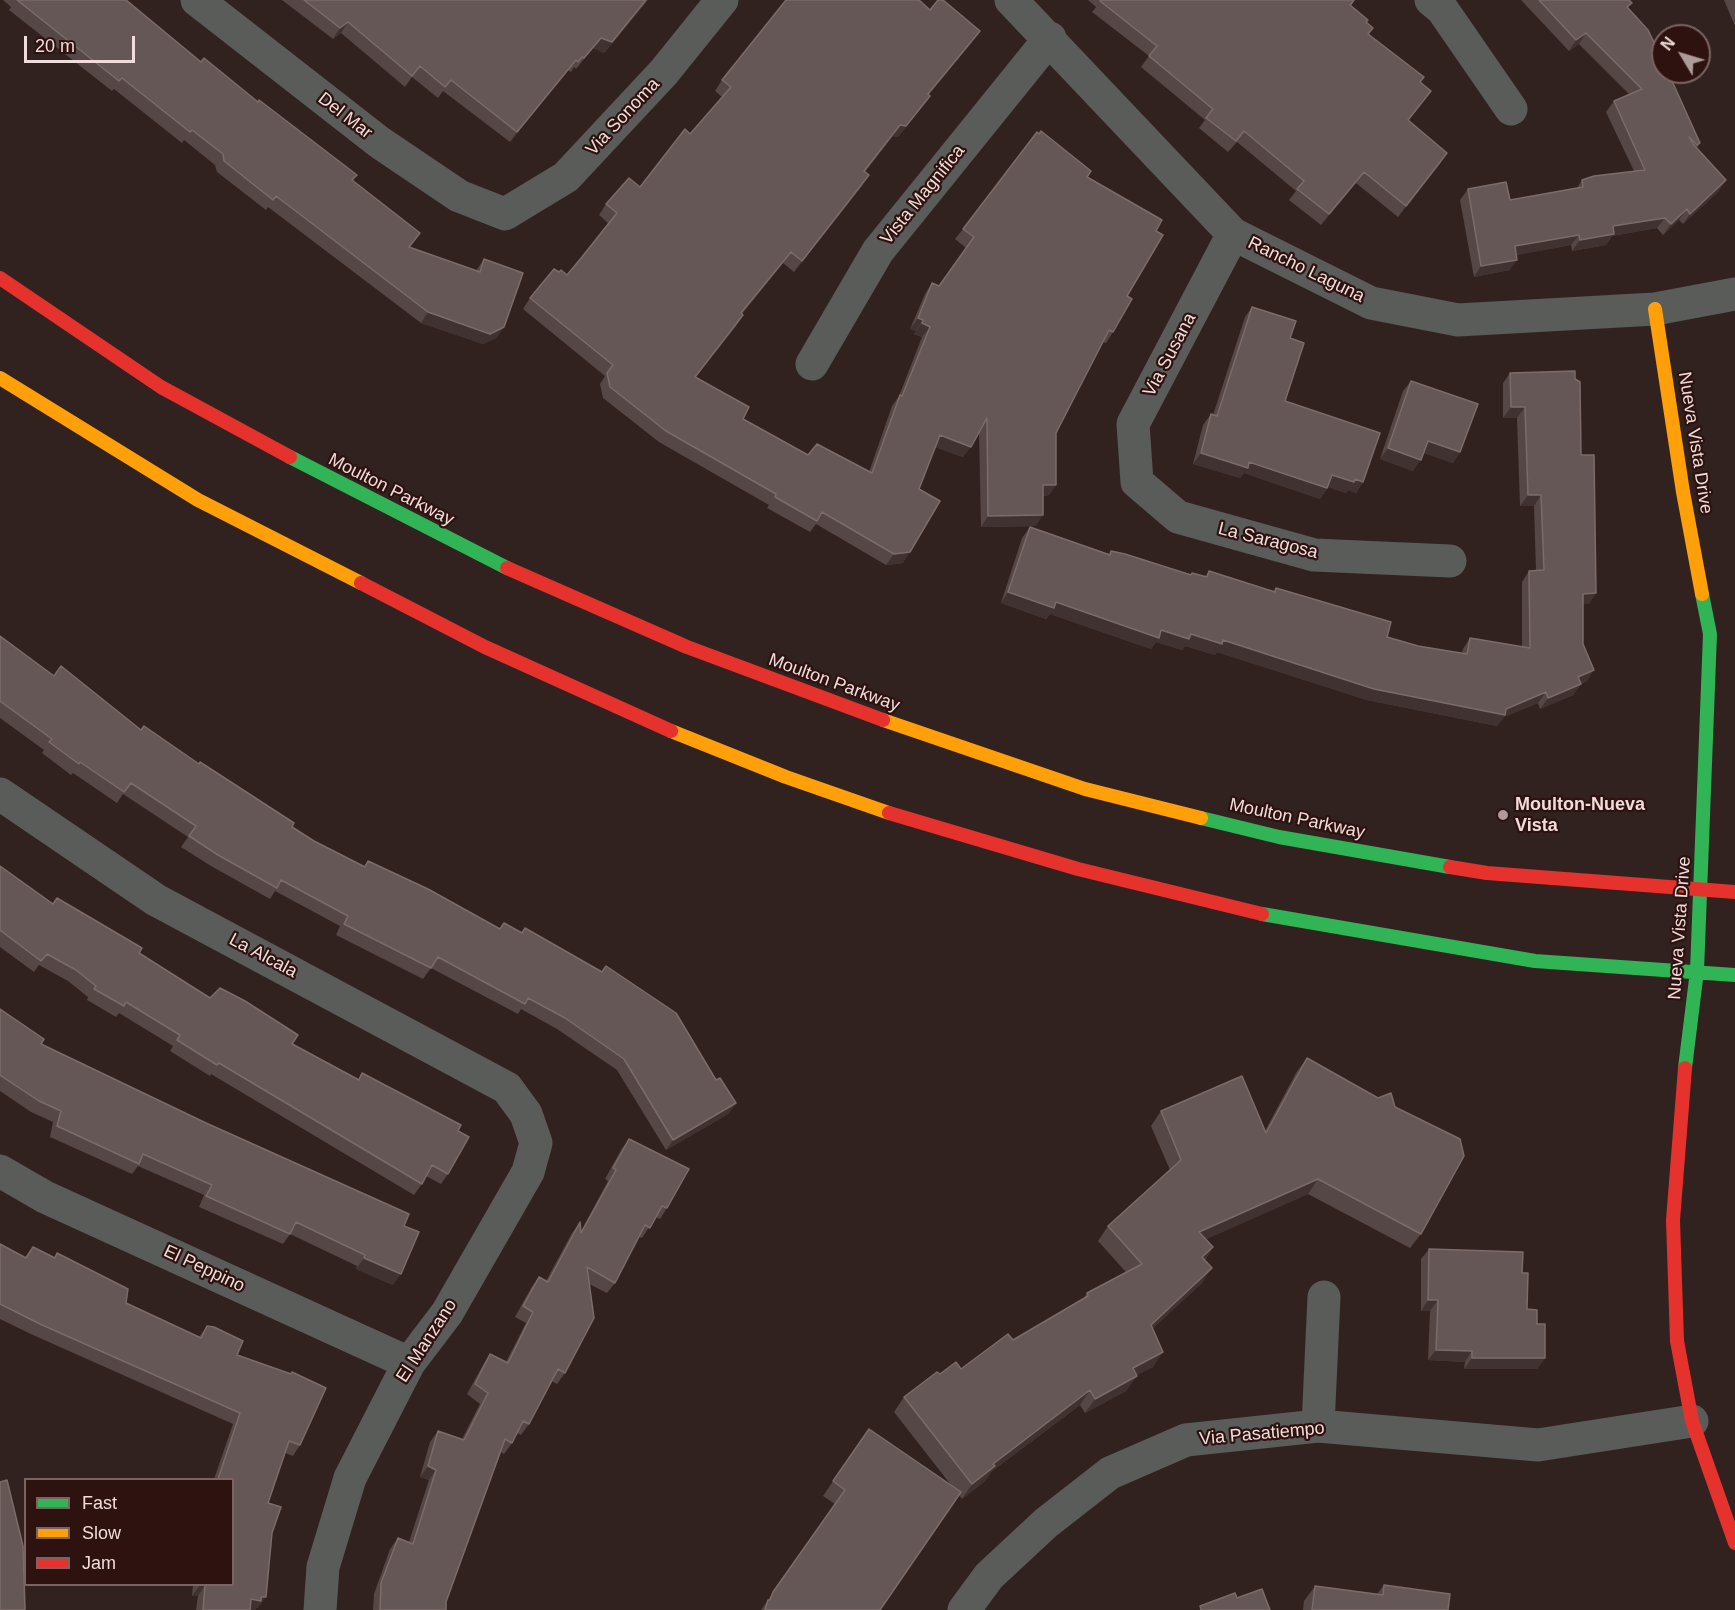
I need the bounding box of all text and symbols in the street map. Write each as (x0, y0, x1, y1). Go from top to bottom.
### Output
scale bar (27, 24, 138, 62)
north arrow (1651, 24, 1711, 84)
text: N (1658, 34, 1678, 54)
text: 20 m (35, 36, 75, 56)
street label: Via Sonoma (582, 74, 664, 160)
street label: Del Mar (314, 88, 376, 144)
street label: Vista Magnifica (876, 141, 970, 249)
street label: Rancho Laguna (1244, 232, 1368, 308)
street label: Via Susana (1139, 309, 1201, 401)
street label: Nueva Vista Drive (1673, 370, 1717, 516)
street label: Moulton Parkway (325, 449, 457, 531)
street label: La Saragosa (1216, 518, 1320, 564)
street label: Moulton Parkway (765, 649, 903, 717)
street label: Moulton Parkway (1227, 794, 1367, 844)
place label: Moulton-Nueva Vista (1515, 794, 1645, 836)
marker: Moulton-Nueva Vista (1496, 808, 1510, 822)
street label: Nueva Vista Drive (1664, 856, 1696, 1000)
street label: La Alcala (225, 929, 301, 983)
street label: El Peppino (160, 1241, 248, 1297)
street label: El Manzano (392, 1295, 462, 1387)
street label: Via Pasatiempo (1198, 1418, 1326, 1450)
legend (24, 1478, 234, 1586)
text: Fast (82, 1493, 117, 1513)
text: Slow (82, 1523, 121, 1543)
text: Jam (82, 1553, 116, 1573)

